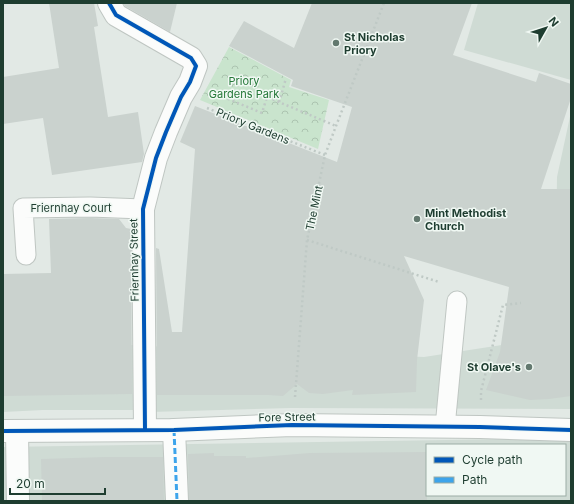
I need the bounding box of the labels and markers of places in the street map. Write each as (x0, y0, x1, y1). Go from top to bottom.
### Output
place label: St Nicholas Priory (344, 30, 405, 57)
marker: St Nicholas Priory (331, 38, 341, 48)
place label: Mint Methodist Church (425, 206, 506, 233)
marker: Mint Methodist Church (412, 214, 422, 224)
place label: St Olave's (467, 360, 521, 374)
marker: St Olave's (524, 362, 534, 372)

